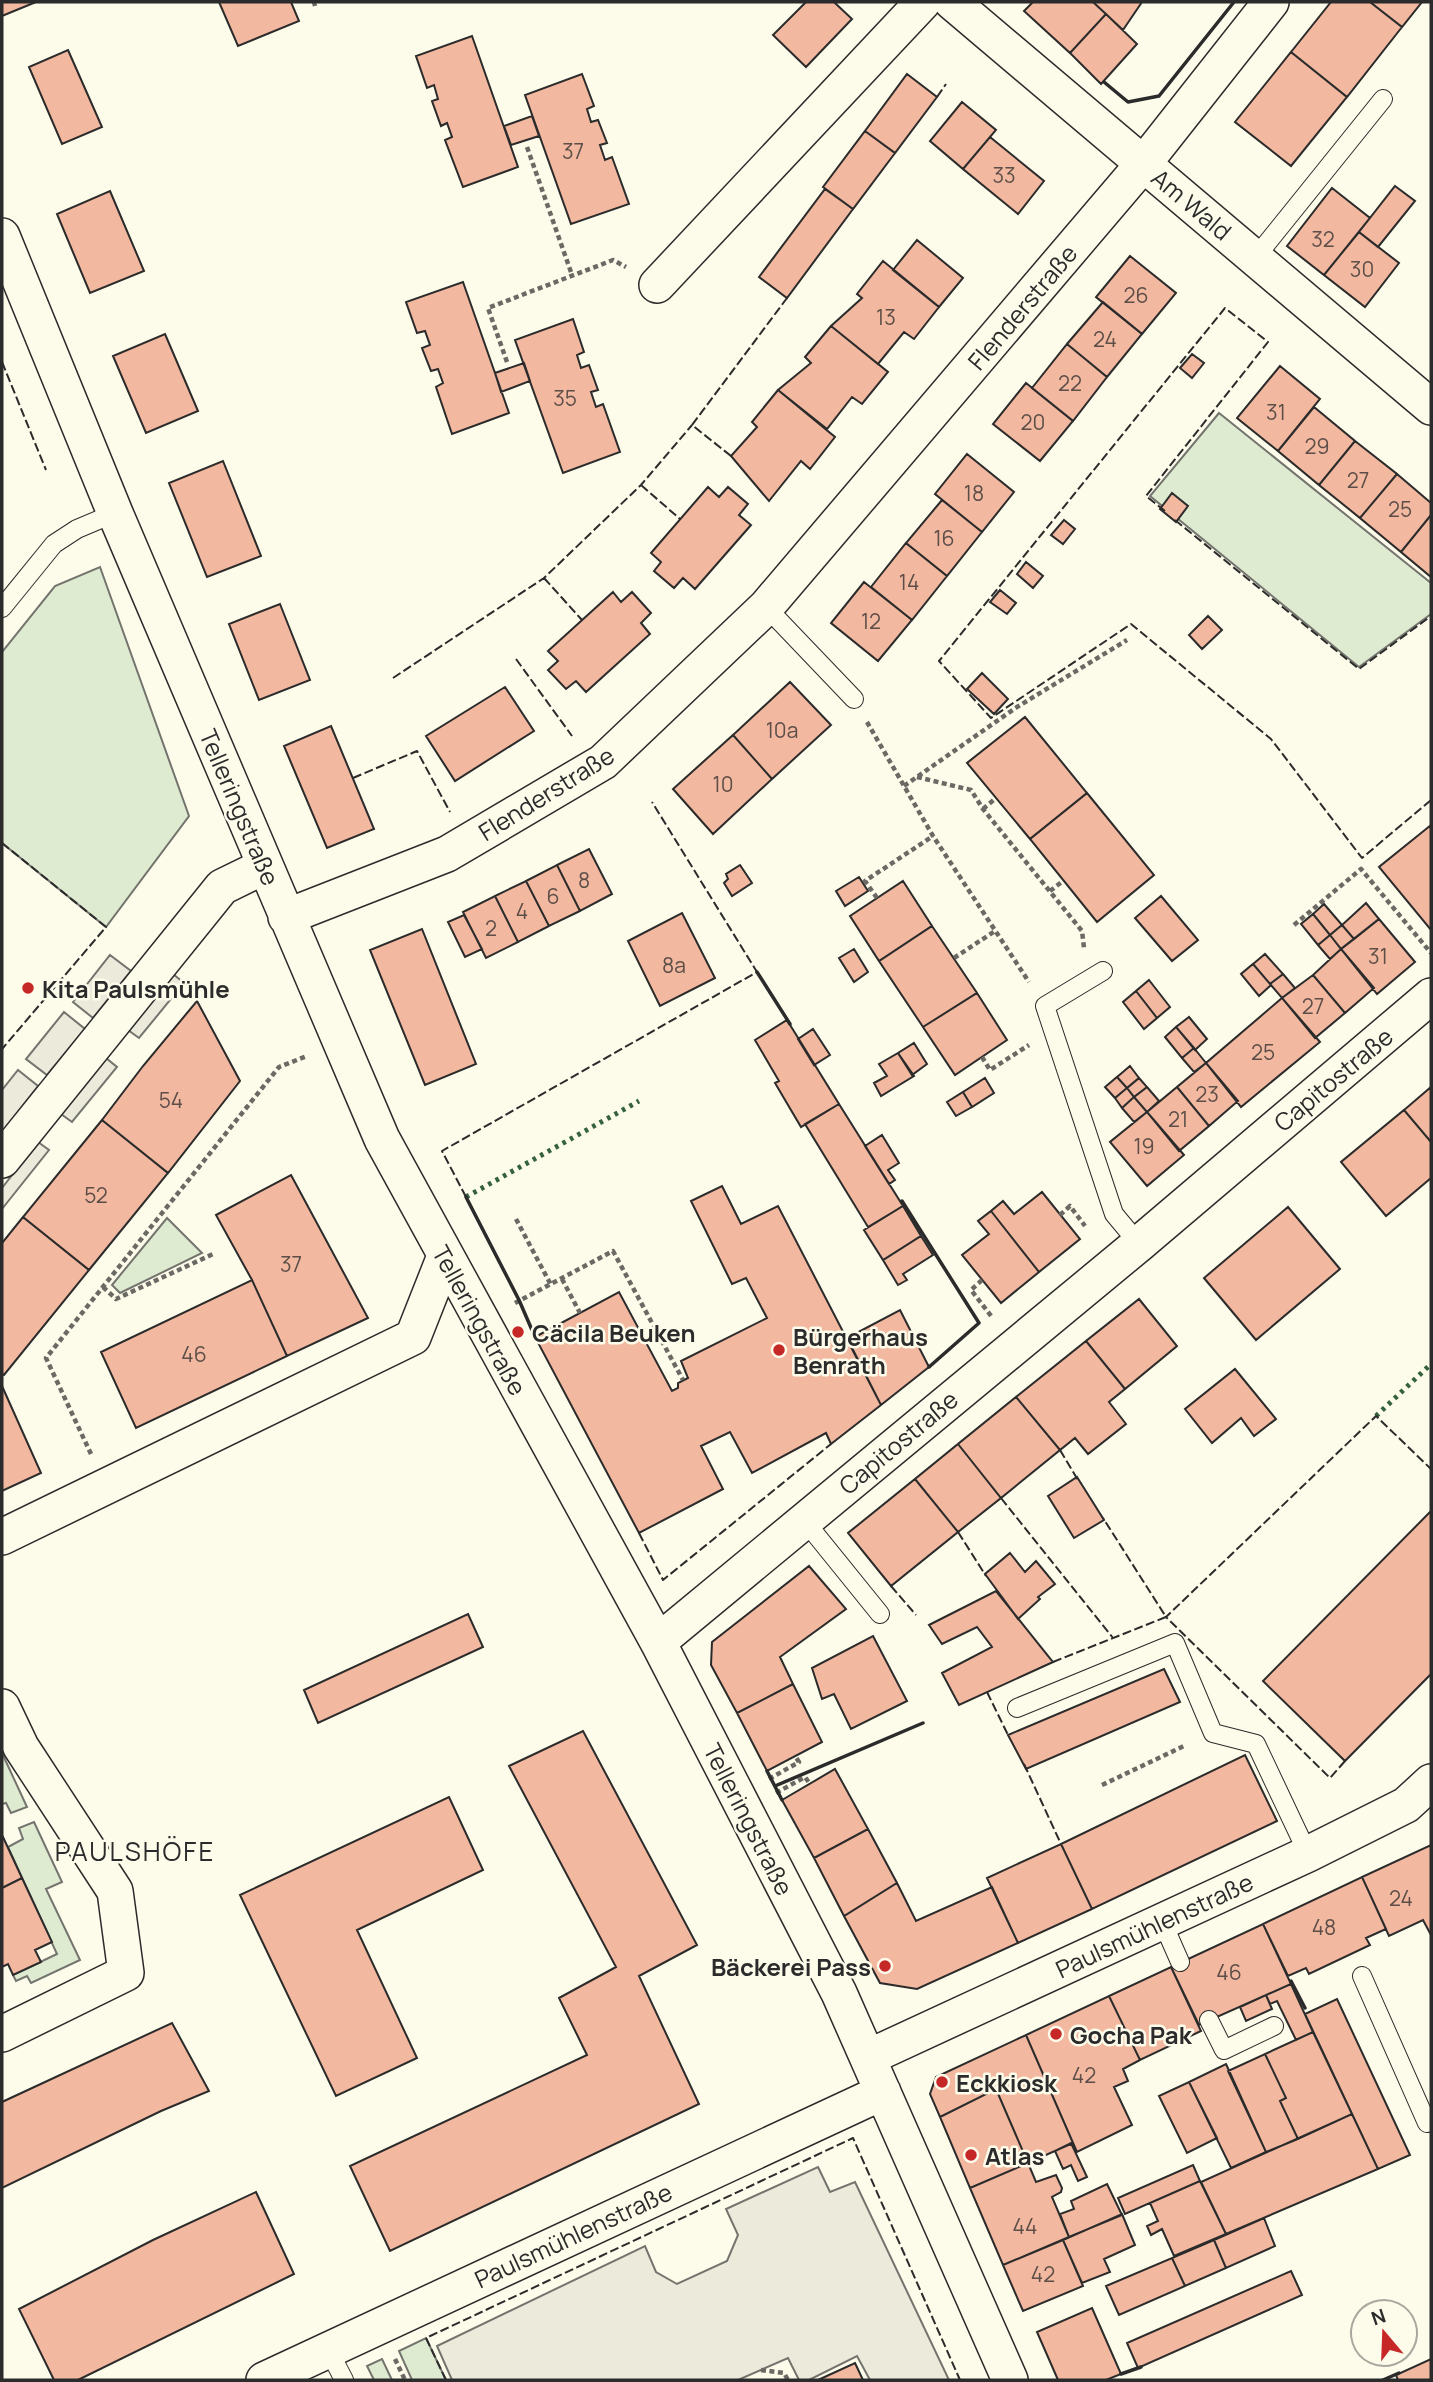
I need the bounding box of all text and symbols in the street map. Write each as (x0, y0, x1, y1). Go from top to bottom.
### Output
house number: 37 (562, 137, 584, 165)
house number: 33 (992, 161, 1016, 189)
street label: Am Wald (1145, 161, 1239, 247)
house number: 32 (1311, 225, 1335, 253)
street label: Flenderstraße (960, 237, 1084, 377)
house number: 30 (1350, 255, 1374, 283)
house number: 26 (1123, 281, 1149, 309)
house number: 13 (876, 303, 896, 331)
house number: 24 (1093, 325, 1117, 353)
house number: 22 (1058, 369, 1082, 397)
house number: 35 (553, 384, 577, 412)
house number: 31 (1266, 398, 1286, 426)
house number: 20 (1021, 408, 1045, 436)
house number: 29 (1304, 432, 1330, 460)
house number: 27 (1347, 466, 1369, 494)
house number: 18 (964, 479, 984, 507)
house number: 25 (1388, 495, 1412, 523)
house number: 16 (933, 524, 955, 552)
house number: 14 (899, 568, 919, 596)
house number: 12 (861, 607, 881, 635)
house number: 10a (766, 716, 798, 744)
street label: Telleringstraße (192, 724, 288, 890)
street label: Flenderstraße (472, 738, 620, 848)
house number: 10 (713, 770, 734, 798)
house number: 8 (578, 866, 590, 894)
house number: 6 (546, 882, 560, 910)
house number: 4 (516, 897, 528, 925)
house number: 2 (485, 914, 497, 942)
house number: 31 (1368, 942, 1388, 970)
house number: 8a (662, 951, 686, 979)
place label: Kita Paulsmühle (42, 972, 230, 1005)
marker: Kita Paulsmühle (20, 980, 36, 996)
house number: 27 (1302, 992, 1324, 1020)
street label: Capitostraße (1267, 1020, 1399, 1138)
house number: 25 (1251, 1038, 1275, 1066)
house number: 23 (1195, 1080, 1219, 1108)
house number: 54 (159, 1086, 183, 1114)
house number: 21 (1168, 1105, 1188, 1133)
house number: 19 (1133, 1132, 1155, 1160)
house number: 52 (84, 1181, 108, 1209)
street label: Telleringstraße (425, 1239, 535, 1401)
house number: 37 (280, 1250, 302, 1278)
place label: Cäcila Beuken (532, 1316, 695, 1349)
place label: Bürgerhaus Benrath (793, 1320, 928, 1381)
marker: Cäcila Beuken (510, 1324, 526, 1340)
house number: 46 (181, 1340, 207, 1368)
marker: Bürgerhaus Benrath (771, 1342, 787, 1358)
street label: Capitostraße (832, 1383, 964, 1501)
street label: Telleringstraße (697, 1737, 801, 1901)
district label: PAULSHÖFE (55, 1833, 215, 1869)
street label: Paulsmühlenstraße (1050, 1865, 1258, 1985)
house number: 24 (1389, 1884, 1413, 1912)
house number: 48 (1312, 1913, 1336, 1941)
place label: Bäckerei Pass (711, 1950, 871, 1983)
marker: Bäckerei Pass (877, 1958, 893, 1974)
house number: 46 (1216, 1958, 1242, 1986)
place label: Gocha Pak (1070, 2018, 1193, 2051)
marker: Gocha Pak (1048, 2026, 1064, 2042)
house number: 42 (1072, 2061, 1096, 2089)
place label: Eckkiosk (956, 2066, 1058, 2099)
marker: Eckkiosk (934, 2074, 950, 2090)
place label: Atlas (985, 2139, 1045, 2172)
marker: Atlas (963, 2147, 979, 2163)
street label: Paulsmühlenstraße (469, 2175, 677, 2295)
house number: 44 (1013, 2212, 1037, 2240)
house number: 42 (1031, 2260, 1055, 2288)
north arrow (1349, 2298, 1419, 2368)
text: N (1368, 2302, 1389, 2331)

